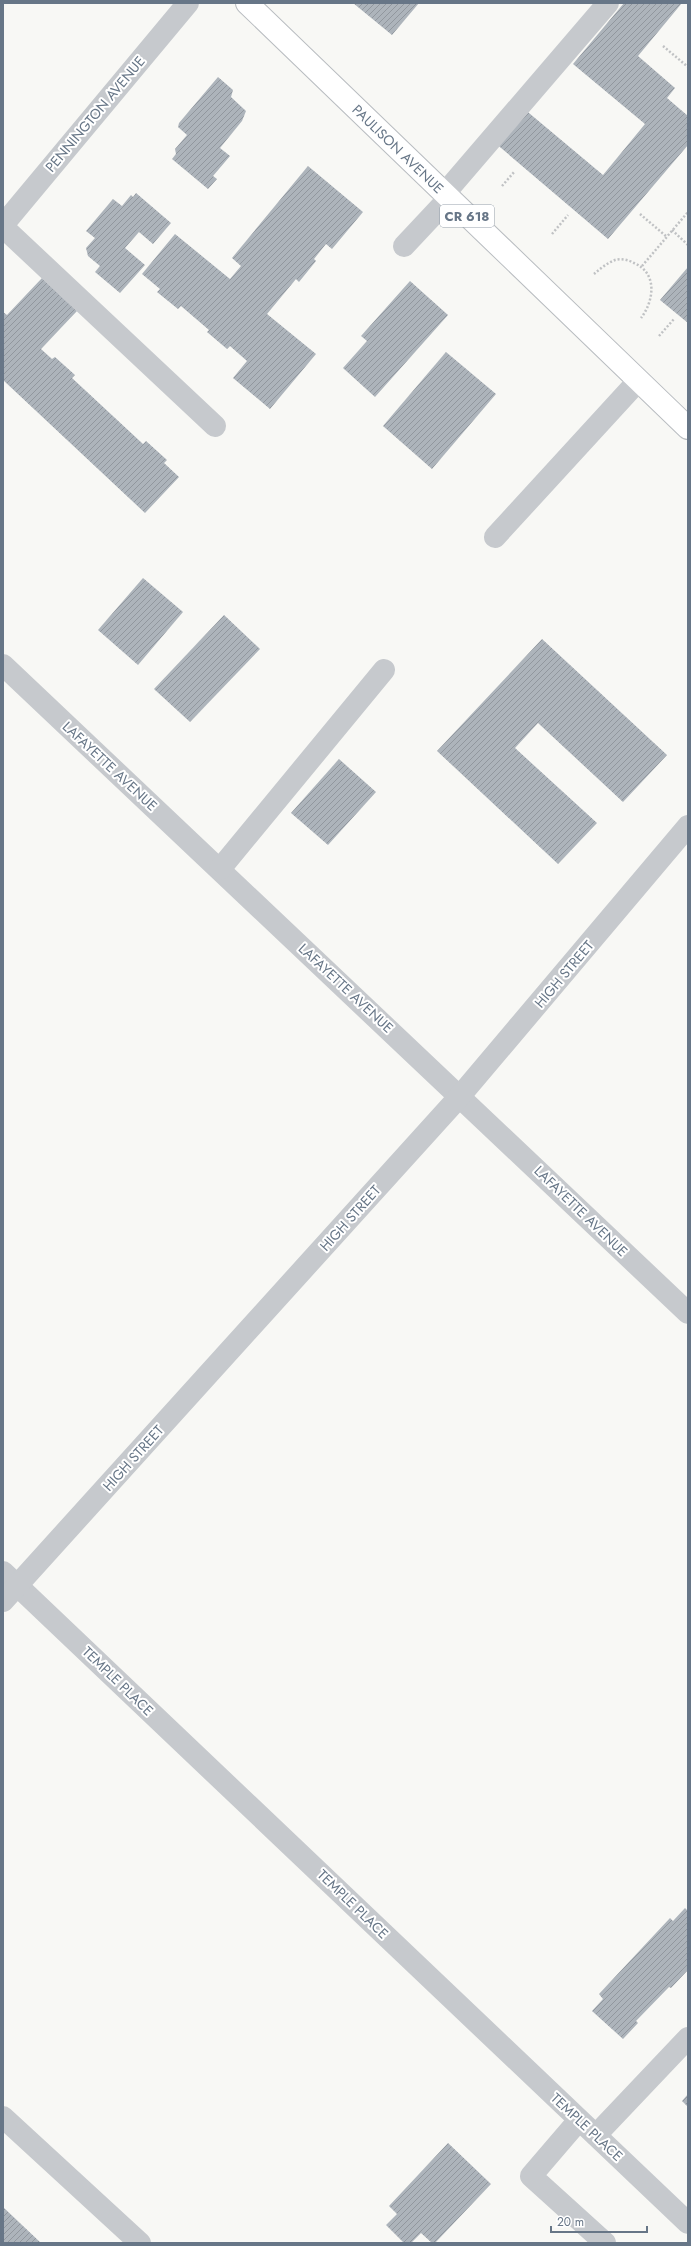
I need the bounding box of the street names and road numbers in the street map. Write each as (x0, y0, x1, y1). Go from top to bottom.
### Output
street label: PENNINGTON AVENUE (40, 52, 150, 176)
street label: PAULISON AVENUE (348, 100, 448, 198)
road number: CR 618 (440, 205, 494, 227)
street label: LAFAYETTE AVENUE (58, 717, 162, 815)
street label: HIGH STREET (530, 936, 598, 1012)
street label: LAFAYETTE AVENUE (294, 939, 398, 1037)
street label: LAFAYETTE AVENUE (530, 1161, 632, 1261)
street label: HIGH STREET (315, 1180, 385, 1255)
street label: HIGH STREET (98, 1420, 168, 1495)
street label: TEMPLE PLACE (78, 1642, 158, 1720)
street label: TEMPLE PLACE (313, 1865, 393, 1943)
street label: TEMPLE PLACE (547, 2088, 627, 2166)

